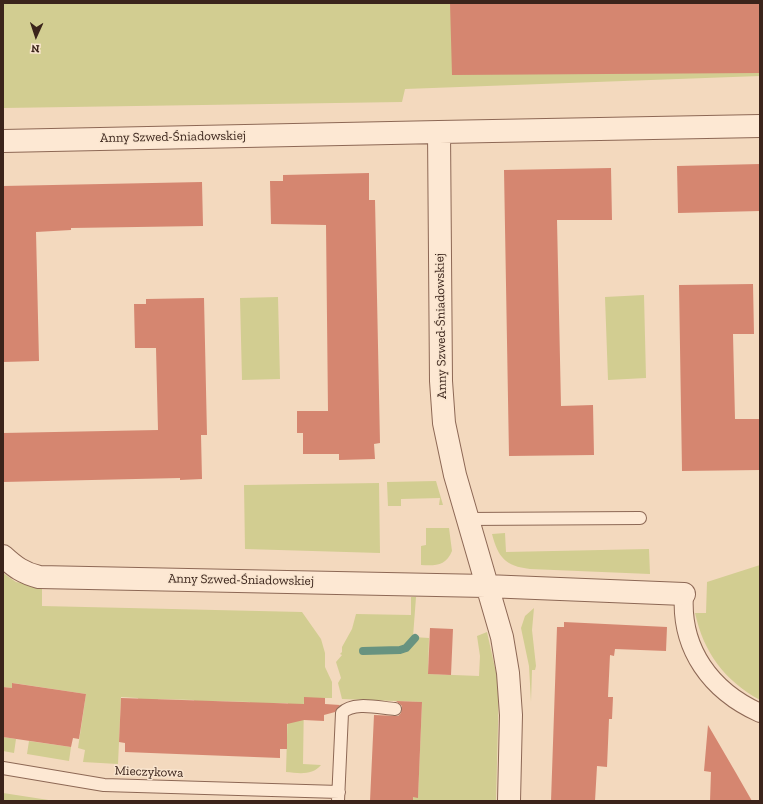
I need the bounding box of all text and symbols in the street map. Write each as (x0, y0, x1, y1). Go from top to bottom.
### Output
north arrow (16, 16, 56, 56)
text: N (31, 42, 40, 55)
street label: Anny Szwed-Śniadowskiej (100, 128, 246, 146)
street label: Anny Szwed-Śniadowskiej (432, 253, 450, 399)
street label: Anny Szwed-Śniadowskiej (168, 571, 314, 589)
street label: Mieczykowa (114, 763, 184, 781)

